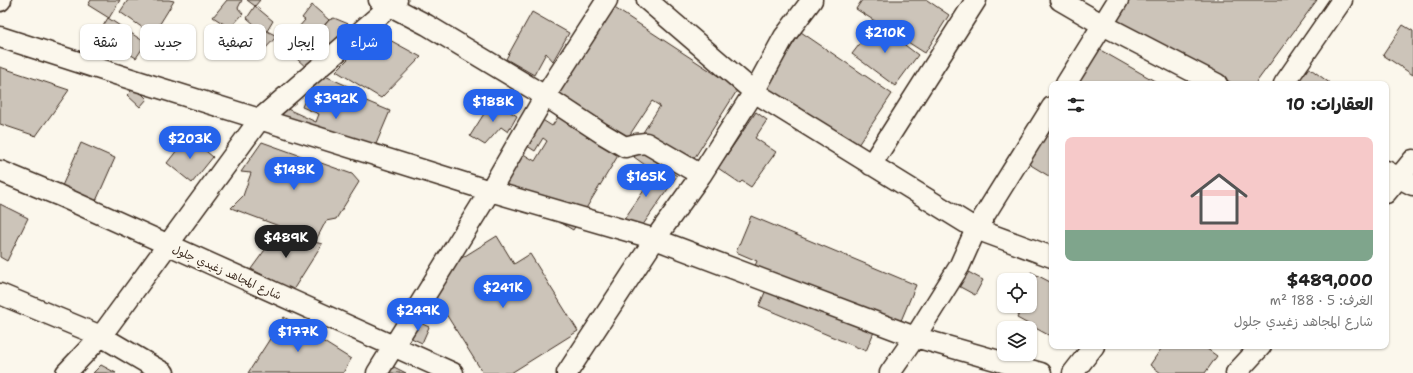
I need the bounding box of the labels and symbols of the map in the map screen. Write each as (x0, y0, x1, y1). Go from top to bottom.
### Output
pin: $210K (857, 20, 913, 54)
pin: $392K (308, 86, 364, 120)
pin: $188K (465, 89, 521, 123)
pin: $203K (162, 126, 218, 160)
pin: $148K (266, 157, 322, 191)
pin: $165K (618, 164, 674, 198)
pin: $489K (258, 225, 314, 259)
street label: شارع المجاهد زغيدي جلول (170, 242, 284, 304)
pin: $241K (475, 275, 531, 309)
pin: $249K (390, 298, 446, 332)
pin: $177K (270, 319, 326, 353)

